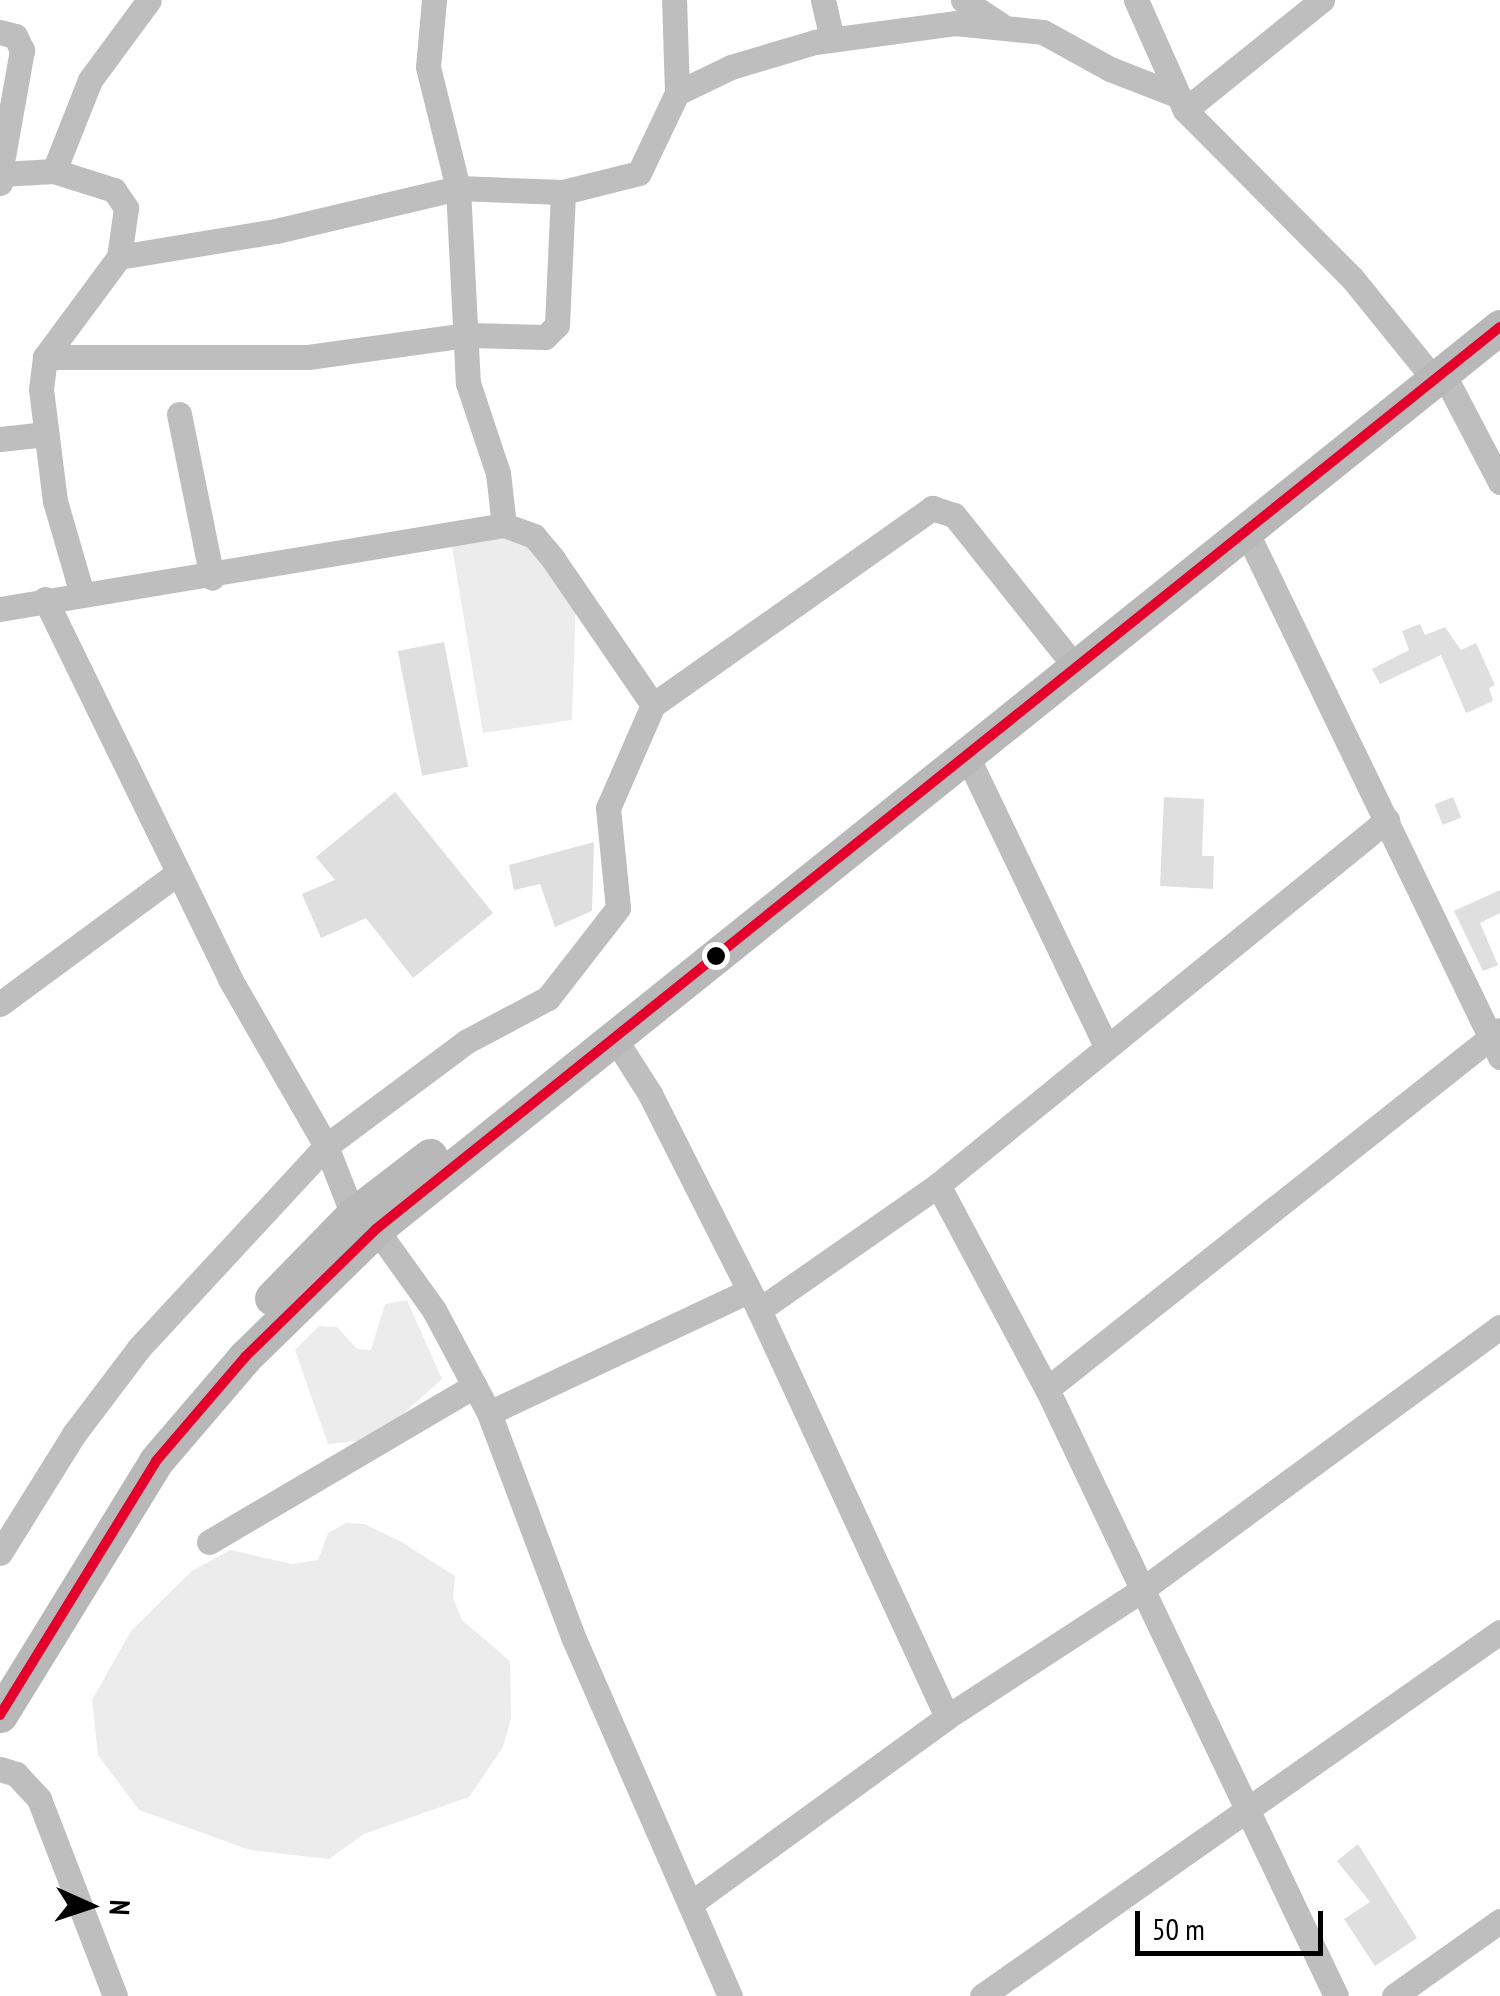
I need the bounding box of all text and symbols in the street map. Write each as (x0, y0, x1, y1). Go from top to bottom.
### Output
unlabelled marker (706, 946, 726, 966)
north arrow (40, 1856, 140, 1956)
scale bar (1140, 1891, 1328, 1953)
text: N (102, 1899, 139, 1916)
text: 50 m (1152, 1909, 1205, 1948)

